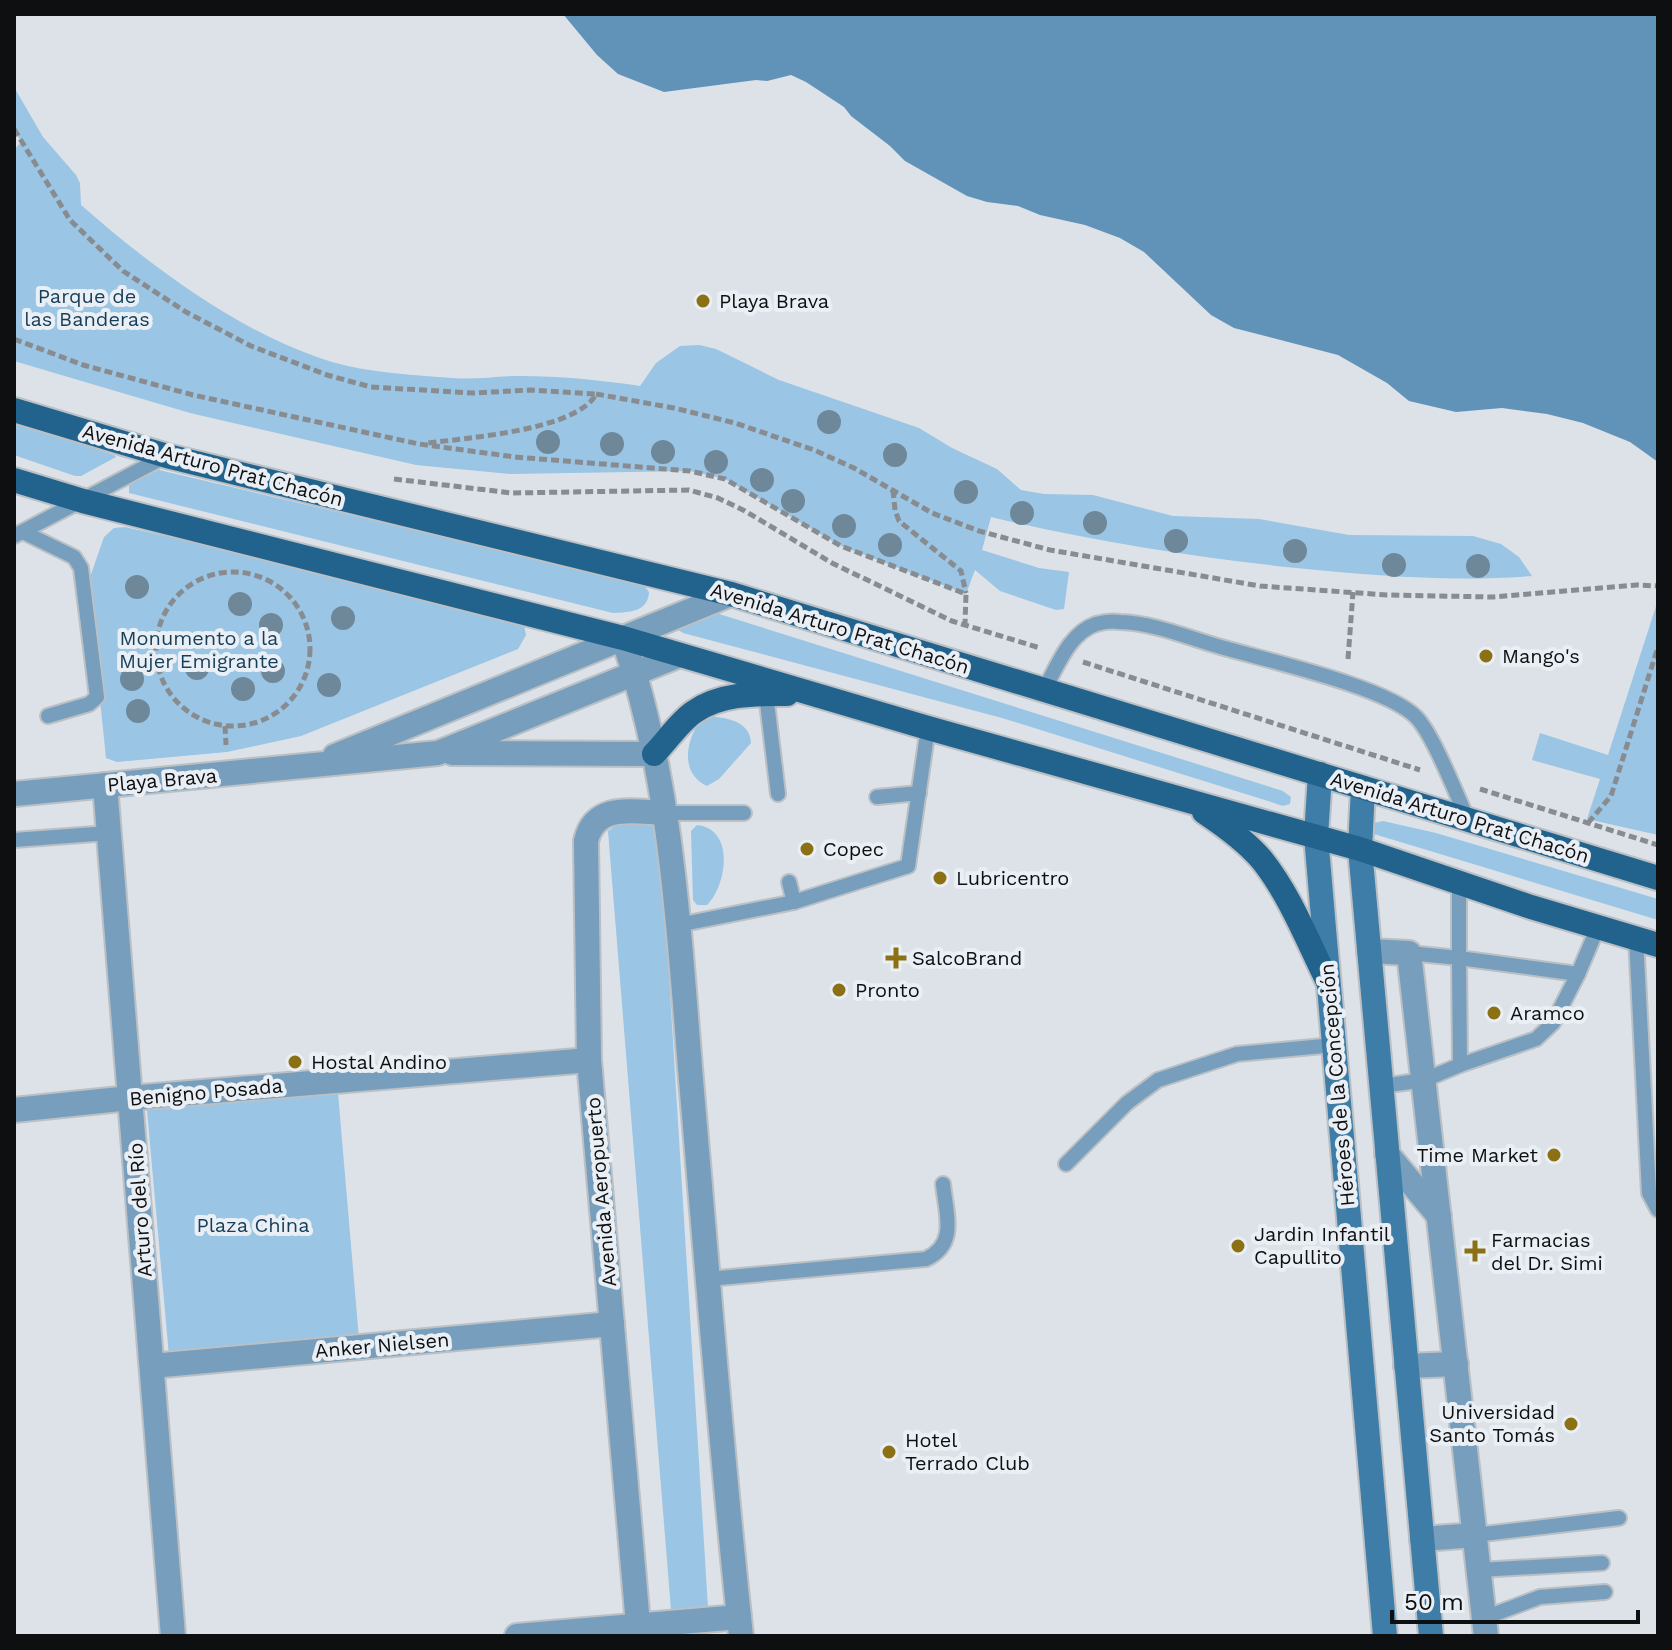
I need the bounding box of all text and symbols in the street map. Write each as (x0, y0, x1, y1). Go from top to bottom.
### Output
park label: Parque de las Banderas (24, 284, 150, 331)
place label: Playa Brava (719, 289, 829, 313)
marker: Playa Brava (694, 292, 712, 310)
street label: Avenida Arturo Prat Chacón (80, 419, 346, 511)
street label: Avenida Arturo Prat Chacón (708, 577, 972, 679)
park label: Monumento a la Mujer Emigrante (119, 626, 279, 673)
place label: Mango's (1502, 644, 1580, 668)
marker: Mango's (1477, 647, 1495, 665)
street label: Playa Brava (106, 763, 218, 797)
street label: Avenida Arturo Prat Chacón (1328, 766, 1592, 868)
place label: Copec (823, 837, 884, 861)
marker: Copec (798, 840, 816, 858)
place label: Lubricentro (956, 866, 1069, 890)
marker: Lubricentro (931, 869, 949, 887)
place label: SalcoBrand (912, 946, 1022, 970)
marker: SalcoBrand (887, 949, 905, 967)
street label: Héroes de la Concepción (1314, 963, 1360, 1207)
place label: Pronto (855, 978, 920, 1002)
marker: Pronto (830, 981, 848, 999)
place label: Aramco (1510, 1001, 1585, 1025)
marker: Aramco (1485, 1004, 1503, 1022)
place label: Hostal Andino (311, 1050, 447, 1074)
marker: Hostal Andino (286, 1053, 304, 1071)
street label: Benigno Posada (128, 1073, 284, 1111)
street label: Avenida Aeropuerto (581, 1096, 621, 1288)
street label: Arturo del Río (123, 1142, 157, 1278)
place label: Time Market (1416, 1143, 1539, 1167)
marker: Time Market (1545, 1146, 1563, 1164)
park label: Plaza China (196, 1213, 310, 1237)
place label: Jardin Infantil Capullito (1254, 1222, 1390, 1269)
place label: Farmacias del Dr. Simi (1491, 1228, 1603, 1275)
marker: Jardin Infantil Capullito (1229, 1237, 1247, 1255)
marker: Farmacias del Dr. Simi (1466, 1242, 1484, 1260)
street label: Anker Nielsen (314, 1327, 450, 1363)
place label: Universidad Santo Tomás (1429, 1400, 1555, 1447)
marker: Universidad Santo Tomás (1562, 1415, 1580, 1433)
place label: Hotel Terrado Club (905, 1428, 1030, 1475)
marker: Hotel Terrado Club (880, 1443, 898, 1461)
scale bar (1392, 1574, 1638, 1624)
text: 50 m (1404, 1588, 1464, 1616)

